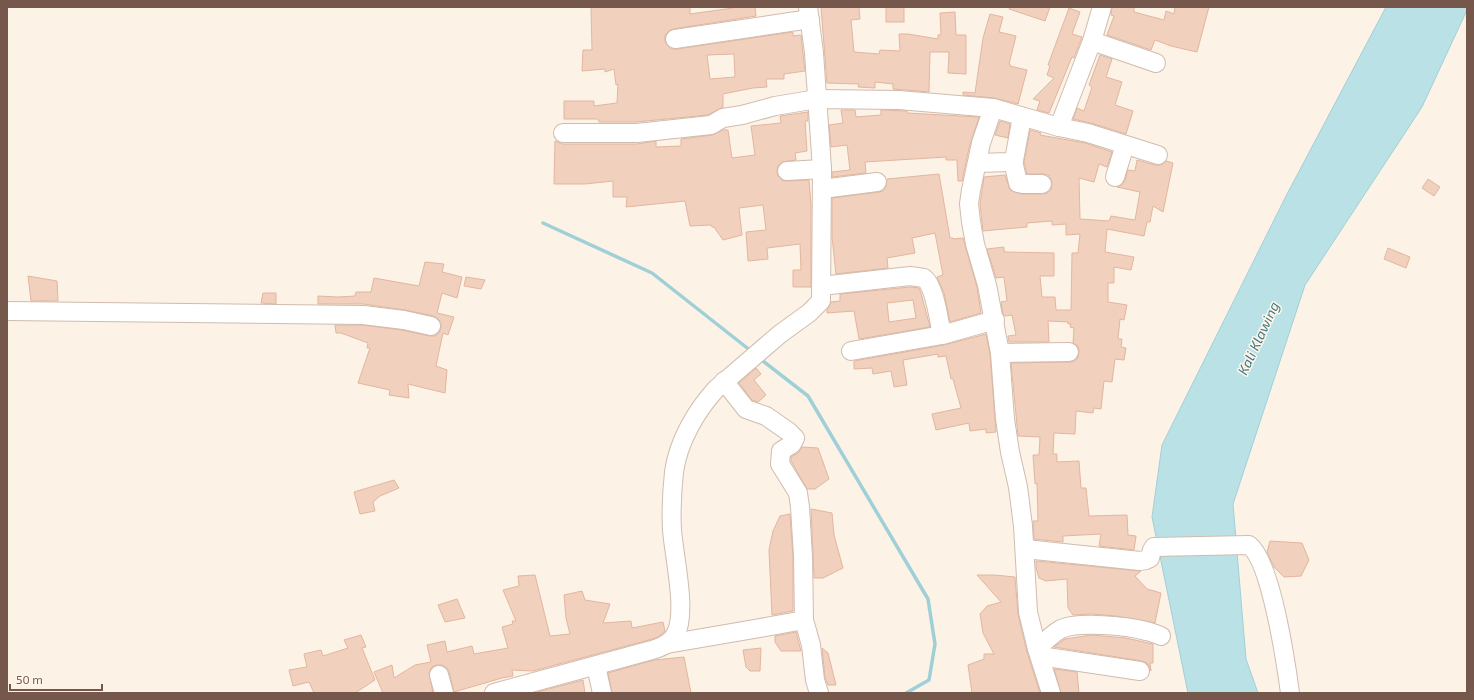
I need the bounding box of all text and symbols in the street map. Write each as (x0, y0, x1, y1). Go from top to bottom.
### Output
water label: Kali Klawing (1234, 299, 1282, 377)
scale bar (10, 666, 102, 692)
text: 50 m (16, 672, 43, 686)

